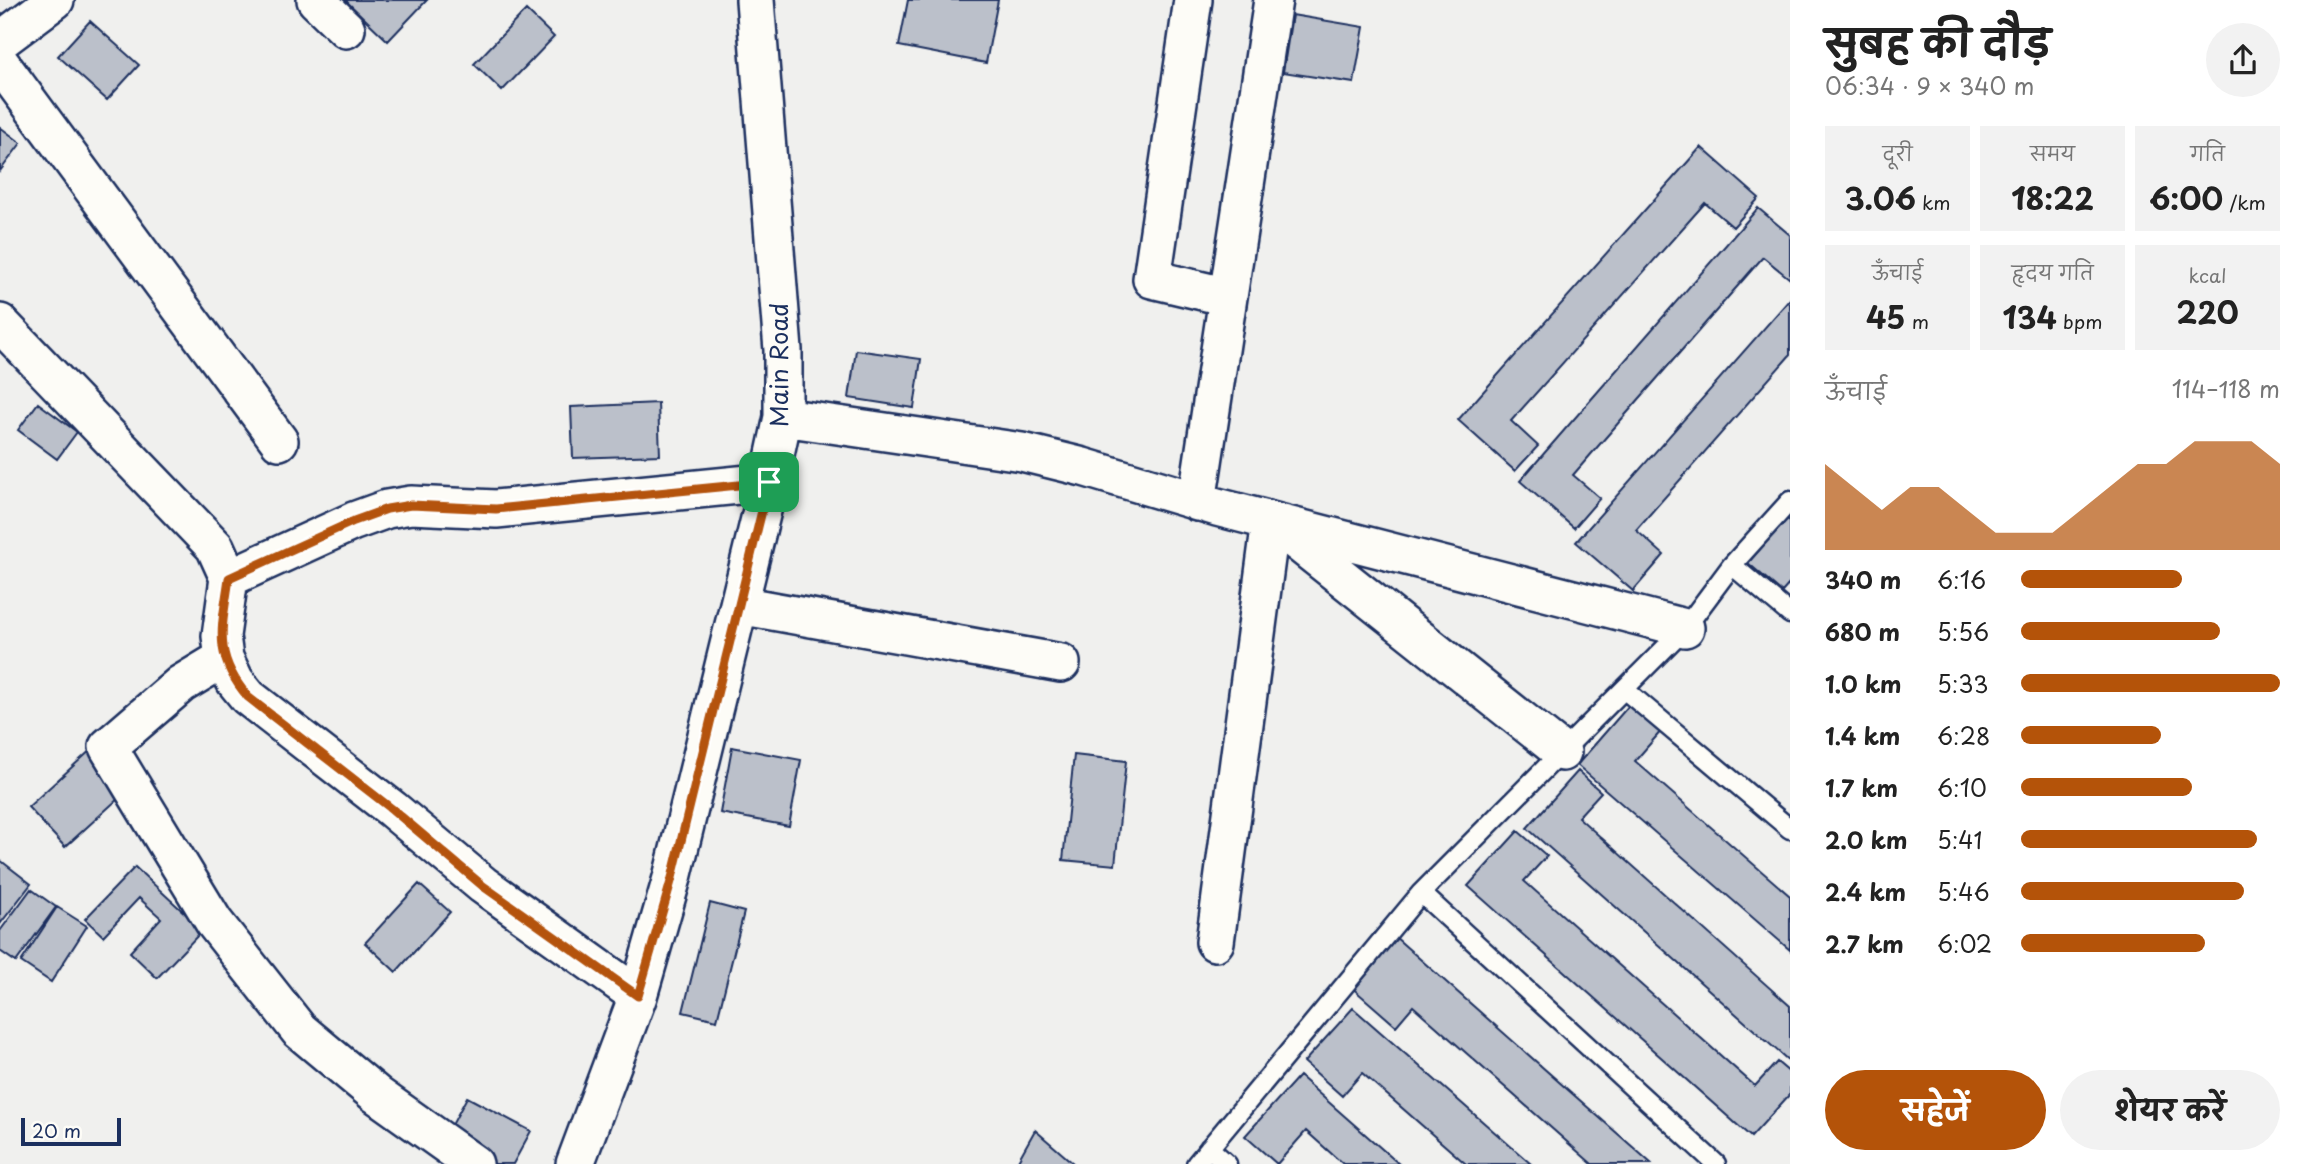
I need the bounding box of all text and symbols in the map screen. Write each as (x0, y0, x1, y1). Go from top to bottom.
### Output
text: सुबह की दौड़ (1825, 13, 2051, 70)
button: share (2206, 23, 2280, 97)
text: 06:34 · 9 × 340 m (1825, 68, 2034, 103)
text: दूरी (1883, 139, 1912, 167)
text: समय (2030, 139, 2075, 167)
text: गति (2190, 139, 2225, 167)
text: 3.06 (1844, 175, 1916, 220)
text: 18:22 (2011, 175, 2094, 220)
text: 6:00 (2149, 175, 2223, 220)
text: km (1916, 188, 1951, 216)
text: /km (2223, 188, 2266, 216)
text: ऊँचाई (1872, 258, 1923, 286)
text: हृदय गति (2012, 258, 2094, 286)
text: kcal (2189, 261, 2226, 289)
text: 220 (2176, 289, 2239, 334)
text: 45 (1866, 294, 1905, 339)
text: 134 (2003, 294, 2057, 339)
street label: Main Road (760, 303, 796, 427)
text: m (1905, 307, 1929, 335)
text: bpm (2057, 307, 2102, 335)
text: 114–118 m (2172, 371, 2280, 406)
text: ऊँचाई (1825, 373, 1887, 408)
pin (739, 452, 799, 512)
icon: arrive (750, 463, 788, 501)
text: 340 m (1825, 562, 1901, 597)
text: 6:16 (1937, 562, 1986, 597)
text: 680 m (1825, 614, 1900, 649)
text: 5:56 (1937, 614, 1989, 649)
text: 1.0 km (1825, 666, 1902, 701)
text: 5:33 (1937, 666, 1989, 701)
text: 1.4 km (1825, 718, 1900, 753)
text: 6:28 (1937, 718, 1990, 753)
text: 1.7 km (1825, 770, 1898, 805)
text: 6:10 (1937, 770, 1987, 805)
text: 2.0 km (1825, 822, 1907, 857)
text: 5:41 (1937, 822, 1983, 857)
text: 2.4 km (1825, 874, 1906, 909)
text: 5:46 (1937, 874, 1990, 909)
text: 2.7 km (1825, 926, 1904, 961)
text: 6:02 (1937, 926, 1992, 961)
button: सहेजें (1825, 1070, 2046, 1150)
button: शेयर करें (2060, 1070, 2280, 1150)
scale bar (21, 1115, 121, 1147)
text: 20 m (32, 1116, 81, 1144)

